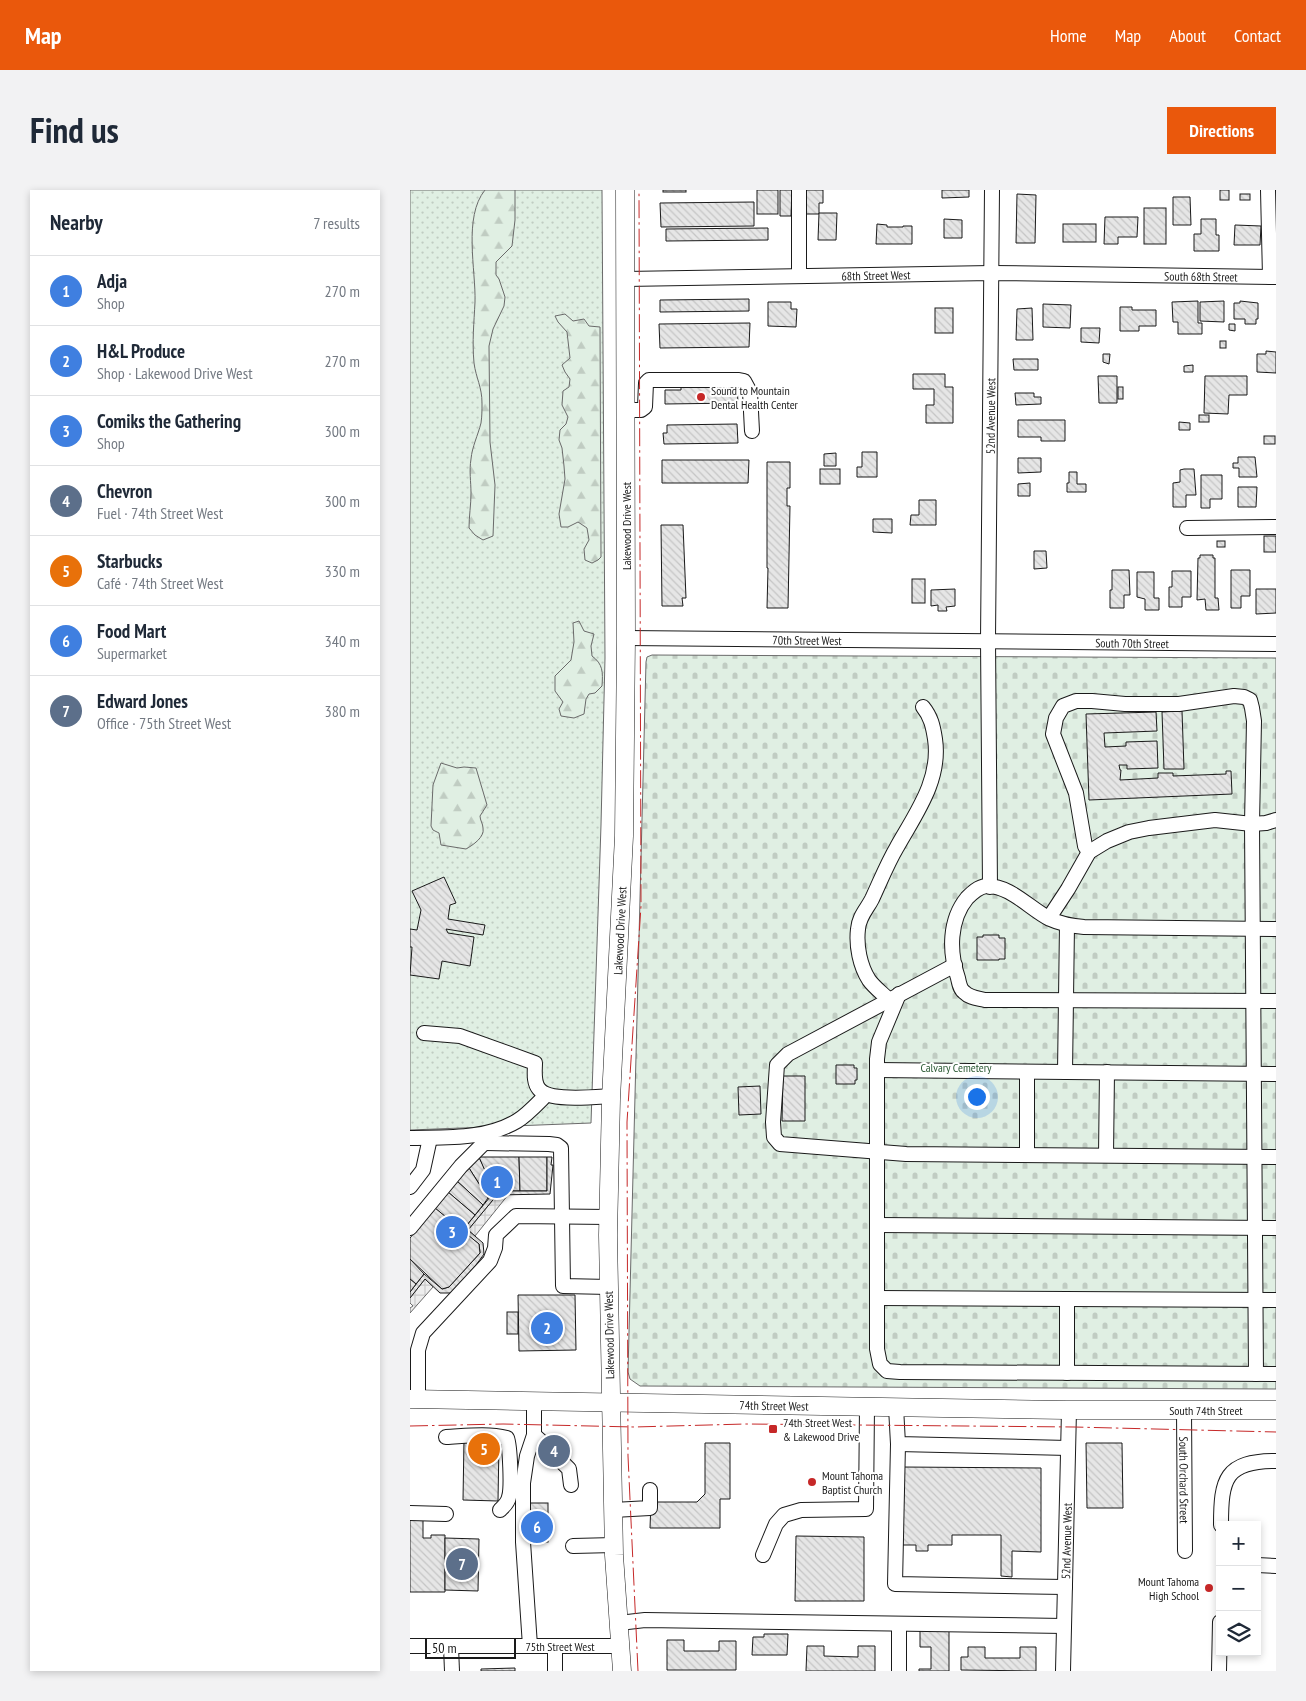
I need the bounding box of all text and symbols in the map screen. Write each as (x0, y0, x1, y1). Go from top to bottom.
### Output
text: Map (25, 20, 62, 51)
text: Home (1050, 24, 1087, 47)
text: Map (1115, 24, 1141, 47)
text: About (1169, 24, 1206, 47)
text: Contact (1234, 24, 1281, 47)
text: Find us (30, 107, 119, 153)
button: Directions (1167, 107, 1276, 154)
text: Nearby (50, 209, 103, 236)
text: 7 results (313, 213, 360, 233)
street label: 68th Street West (841, 267, 911, 283)
street label: South 68th Street (1164, 268, 1238, 284)
text: Adja (97, 269, 127, 293)
text: 1 (62, 281, 70, 301)
text: 270 m (325, 281, 360, 301)
text: Shop (97, 293, 125, 313)
text: H&L Produce (97, 339, 185, 363)
text: 2 (62, 351, 70, 371)
text: 270 m (325, 351, 360, 371)
text: Shop · Lakewood Drive West (97, 363, 253, 383)
street label: 52nd Avenue West (982, 377, 998, 454)
place label: Sound to Mountain Dental Health Center (711, 383, 799, 412)
marker: Sound to Mountain Dental Health Center (695, 391, 707, 403)
text: Comiks the Gathering (97, 409, 241, 433)
text: 3 (62, 421, 70, 441)
text: 300 m (325, 421, 360, 441)
text: Shop (97, 433, 125, 453)
text: Chevron (97, 479, 152, 503)
street label: Lakewood Drive West (619, 481, 634, 570)
text: 4 (62, 491, 70, 511)
text: 300 m (325, 491, 360, 511)
text: Fuel · 74th Street West (97, 503, 223, 523)
text: Starbucks (97, 549, 162, 573)
text: 5 (62, 561, 70, 581)
text: 330 m (325, 561, 360, 581)
text: Café · 74th Street West (97, 573, 223, 593)
text: Food Mart (97, 619, 166, 643)
text: 6 (62, 631, 70, 651)
text: 340 m (325, 631, 360, 651)
street label: 70th Street West (772, 632, 842, 647)
street label: South 70th Street (1095, 635, 1170, 651)
text: Supermarket (97, 643, 167, 663)
text: Edward Jones (97, 689, 188, 713)
text: 7 (62, 701, 70, 721)
text: 380 m (325, 701, 360, 721)
text: Office · 75th Street West (97, 713, 231, 733)
street label: Lakewood Drive West (610, 885, 629, 975)
park label: Calvary Cemetery (920, 1060, 992, 1075)
your location (964, 1084, 990, 1110)
pin: 1 (481, 1163, 513, 1201)
pin: 3 (436, 1213, 468, 1251)
street label: Lakewood Drive West (601, 1290, 617, 1379)
pin: 2 (531, 1309, 563, 1347)
street label: 74th Street West (739, 1397, 809, 1413)
street label: South 74th Street (1169, 1403, 1243, 1418)
place label: 74th Street West & Lakewood Drive (783, 1415, 859, 1444)
marker: 74th Street West & Lakewood Drive (767, 1423, 779, 1435)
pin: 5 (468, 1430, 500, 1468)
pin: 4 (538, 1432, 570, 1470)
street label: South Orchard Street (1177, 1436, 1192, 1524)
place label: Mount Tahoma Baptist Church (822, 1468, 883, 1497)
marker: Mount Tahoma Baptist Church (806, 1476, 818, 1488)
street label: 52nd Avenue West (1058, 1502, 1074, 1579)
pin: 6 (521, 1508, 553, 1546)
map controls (1216, 1521, 1261, 1656)
button: + (1216, 1521, 1261, 1566)
pin: 7 (446, 1545, 478, 1583)
button: − (1216, 1566, 1261, 1611)
place label: Mount Tahoma High School (1138, 1574, 1199, 1603)
marker: Mount Tahoma High School (1203, 1582, 1215, 1594)
button: layers (1216, 1611, 1261, 1656)
scale bar (425, 1636, 516, 1659)
text: 50 m (432, 1639, 457, 1657)
street label: 75th Street West (525, 1639, 595, 1654)

